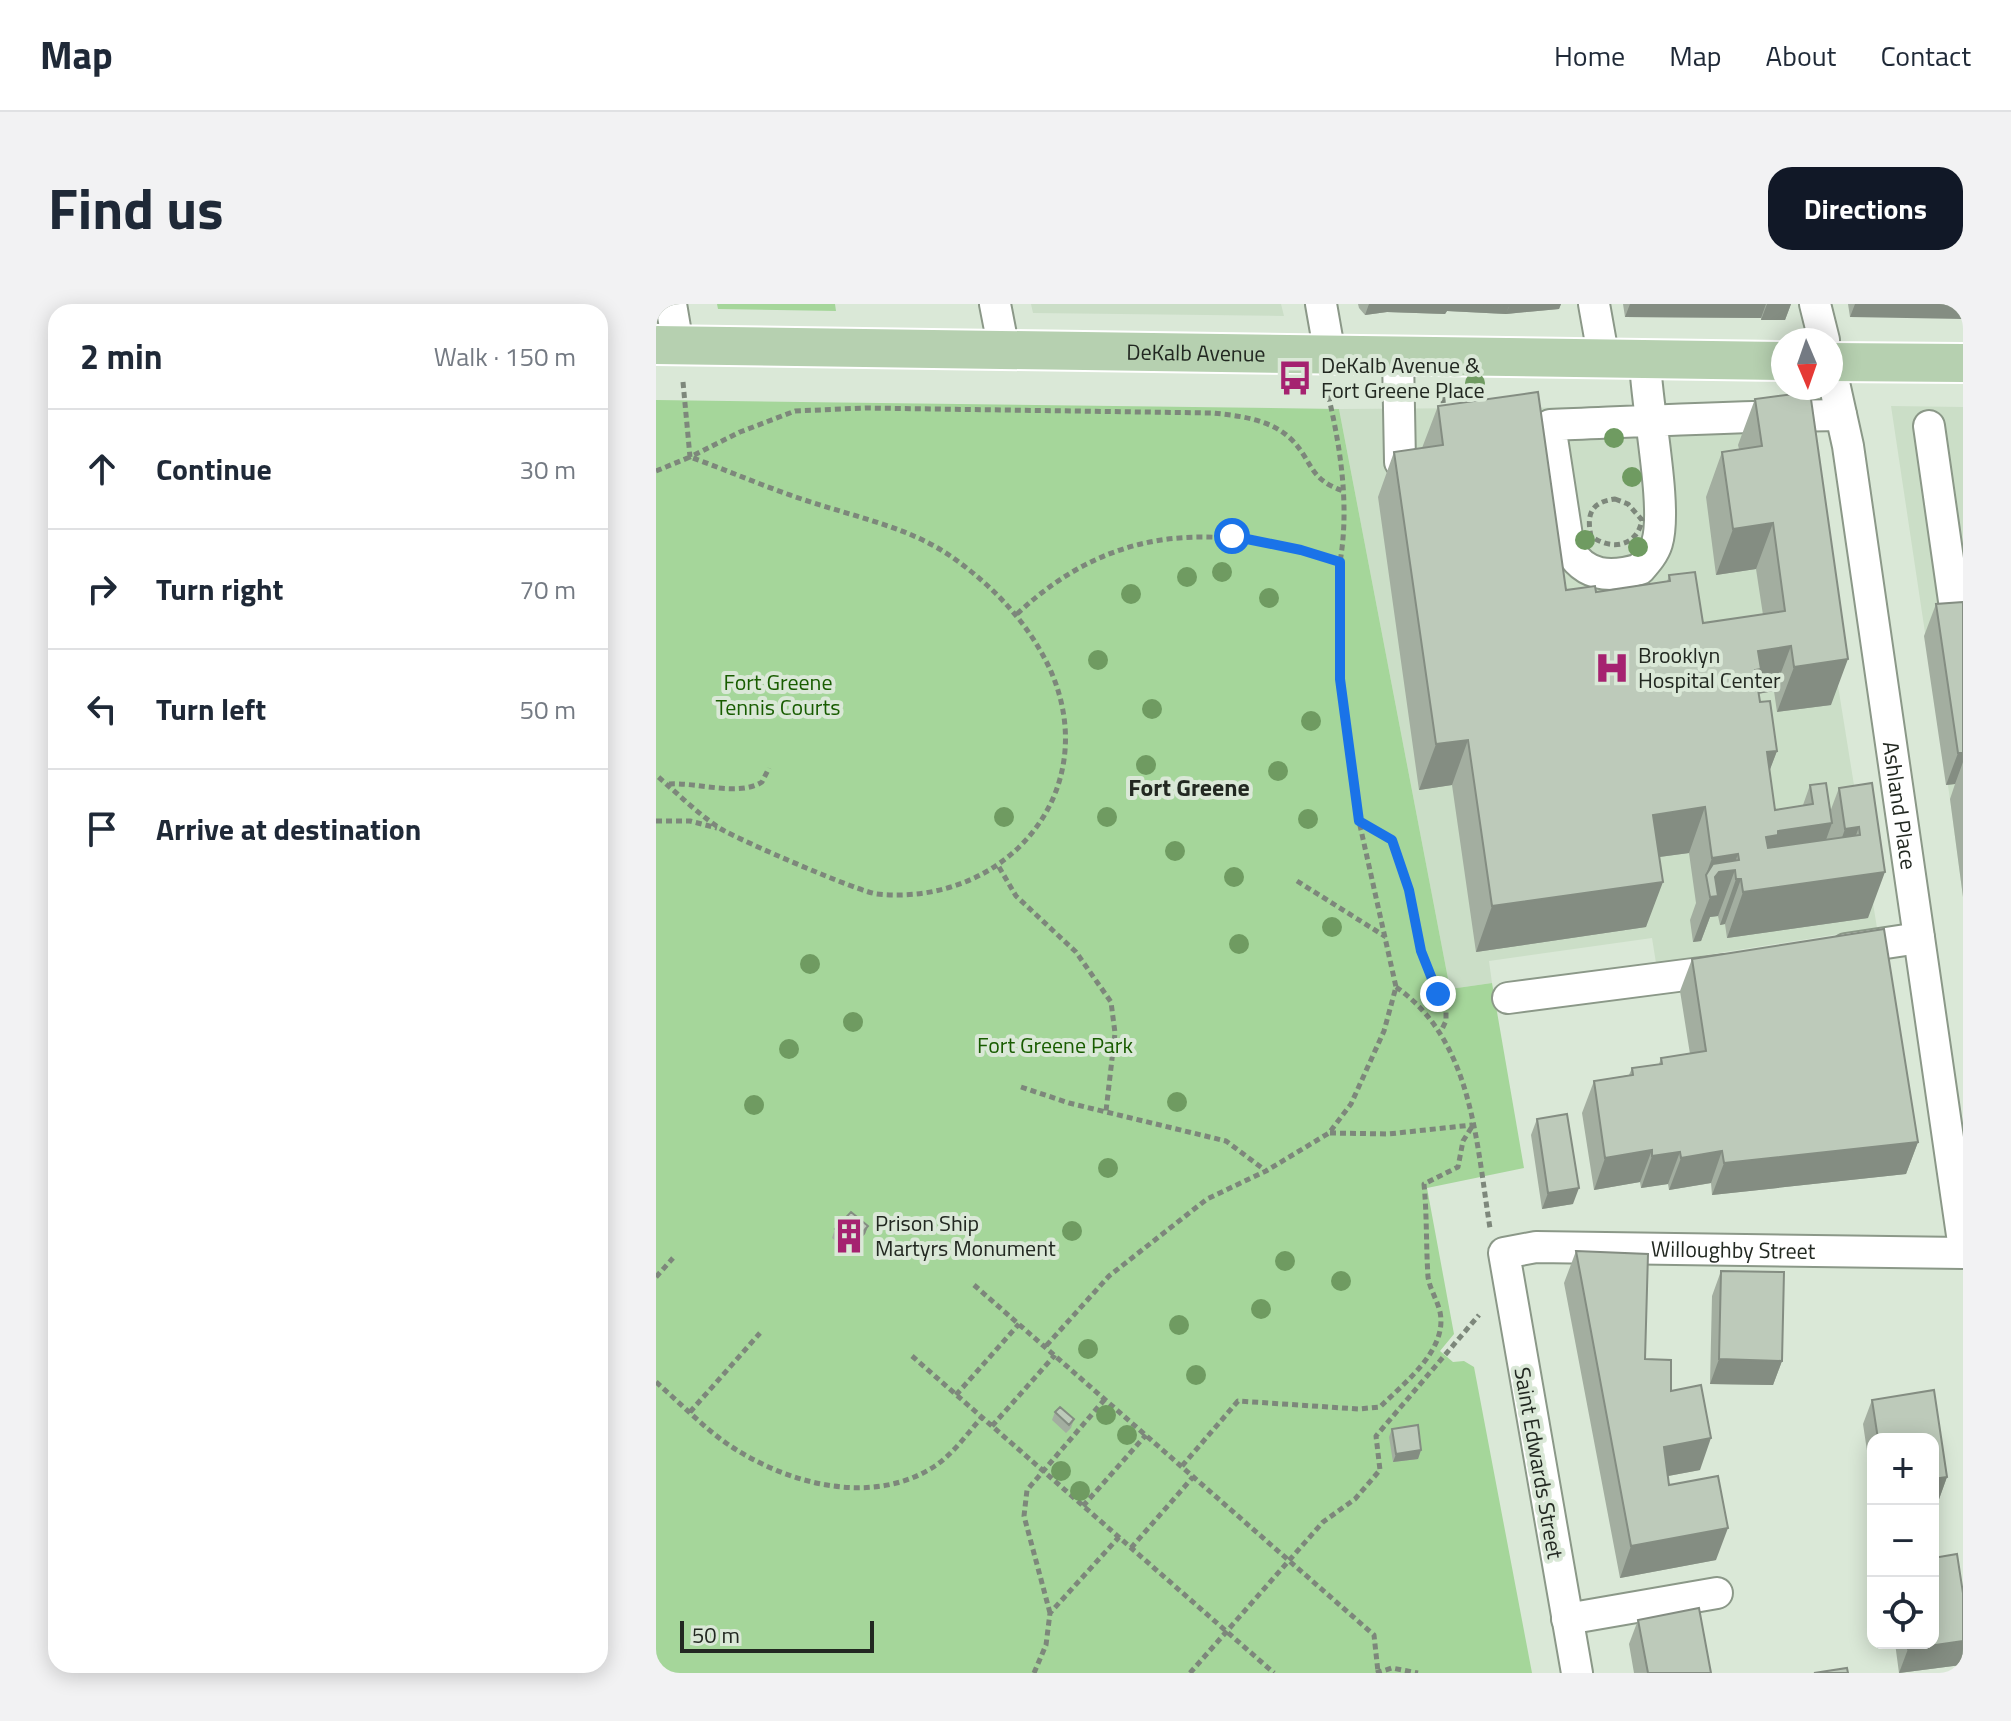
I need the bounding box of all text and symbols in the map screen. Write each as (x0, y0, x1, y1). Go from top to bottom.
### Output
text: Map (40, 26, 113, 84)
text: Home (1554, 34, 1625, 77)
text: Map (1669, 34, 1722, 77)
text: About (1766, 34, 1836, 77)
text: Contact (1880, 34, 1971, 77)
text: Find us (48, 166, 224, 251)
button: Directions (1768, 167, 1963, 250)
north arrow (1771, 328, 1843, 400)
text: 2 min (80, 330, 163, 382)
street label: DeKalb Avenue (1126, 335, 1266, 371)
text: Walk · 150 m (434, 337, 576, 376)
place label: DeKalb Avenue & Fort Greene Place (1321, 348, 1485, 407)
bus stop icon: DeKalb Avenue & Fort Greene Place (1276, 359, 1314, 397)
text: Continue (156, 446, 272, 492)
icon: ahead (80, 447, 124, 491)
text: 30 m (519, 450, 576, 489)
route start (1214, 518, 1250, 554)
text: Turn right (156, 566, 284, 612)
icon: right (80, 567, 124, 611)
text: 70 m (519, 570, 576, 609)
place label: Brooklyn Hospital Center (1638, 638, 1781, 697)
hospital icon: Brooklyn Hospital Center (1593, 649, 1631, 687)
park label: Fort Greene Tennis Courts (716, 665, 840, 724)
text: Turn left (156, 686, 266, 732)
icon: left (80, 687, 124, 731)
text: 50 m (519, 690, 576, 729)
street label: Ashland Place (1874, 739, 1926, 872)
district label: Fort Greene (1128, 769, 1250, 805)
text: Arrive at destination (156, 806, 421, 852)
icon: arrive (80, 807, 124, 851)
route end (1420, 976, 1456, 1012)
park label: Fort Greene Park (977, 1028, 1133, 1062)
place label: Prison Ship Martyrs Monument (875, 1206, 1056, 1265)
building icon: Prison Ship Martyrs Monument (830, 1217, 868, 1255)
street label: Willoughby Street (1651, 1232, 1816, 1268)
street label: Saint Edwards Street (1505, 1364, 1573, 1562)
map controls (1867, 1433, 1939, 1649)
button: + (1867, 1433, 1939, 1505)
button: − (1867, 1505, 1939, 1577)
button: locate (1867, 1577, 1939, 1649)
scale bar (680, 1617, 874, 1653)
text: 50 m (692, 1618, 740, 1652)

